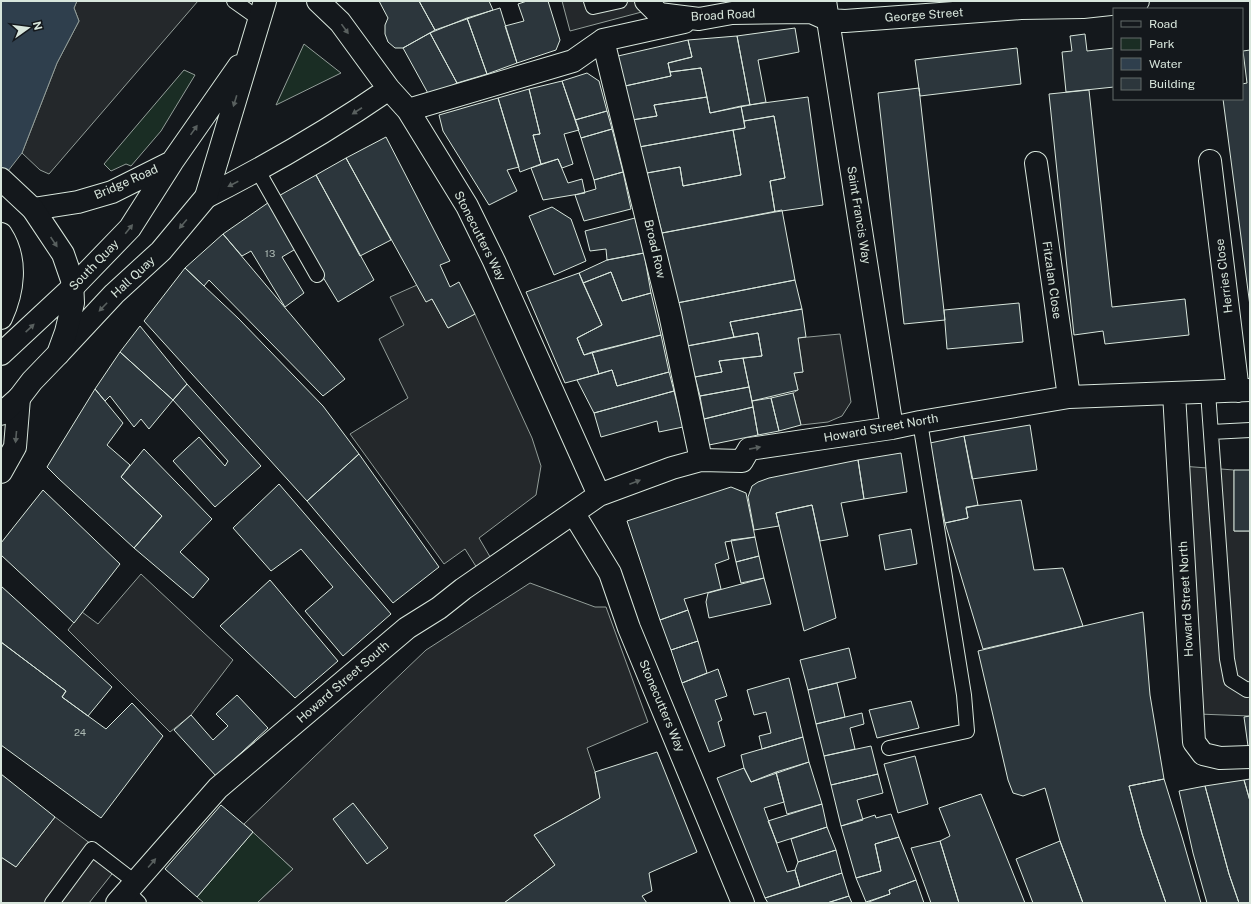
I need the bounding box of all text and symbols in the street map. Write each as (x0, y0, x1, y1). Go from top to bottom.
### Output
street label: George Street (884, 5, 964, 25)
street label: Broad Road (690, 6, 756, 24)
north arrow (8, 8, 48, 48)
legend (1113, 8, 1243, 100)
text: Road (1149, 17, 1177, 31)
text: N (31, 20, 45, 31)
one-way arrow (341, 24, 349, 35)
text: Park (1149, 37, 1175, 51)
text: Water (1149, 57, 1183, 71)
text: Building (1149, 77, 1195, 91)
one-way arrow (232, 95, 238, 107)
one-way arrow (352, 107, 362, 115)
one-way arrow (190, 125, 198, 135)
street label: Bridge Road (92, 162, 160, 202)
street label: Saint Francis Way (844, 165, 874, 266)
one-way arrow (227, 181, 238, 187)
street label: Stonecutters Way (451, 189, 509, 284)
street label: Broad Row (641, 218, 669, 280)
one-way arrow (179, 219, 188, 230)
one-way arrow (124, 223, 133, 234)
one-way arrow (50, 236, 58, 247)
street label: South Quay (66, 236, 122, 293)
street label: Herries Close (1212, 238, 1236, 314)
street label: Fitzalan Close (1040, 240, 1064, 320)
house number: 13 (265, 247, 275, 259)
street label: Hall Quay (108, 253, 158, 301)
one-way arrow (98, 302, 107, 312)
one-way arrow (24, 323, 35, 332)
street label: Howard Street North (823, 411, 939, 445)
one-way arrow (12, 431, 19, 443)
one-way arrow (749, 445, 762, 451)
one-way arrow (630, 478, 642, 484)
street label: Howard Street North (1176, 541, 1196, 657)
street label: Howard Street South (294, 638, 392, 726)
street label: Stonecutters Way (636, 658, 688, 755)
house number: 24 (74, 726, 86, 738)
one-way arrow (147, 858, 156, 869)

